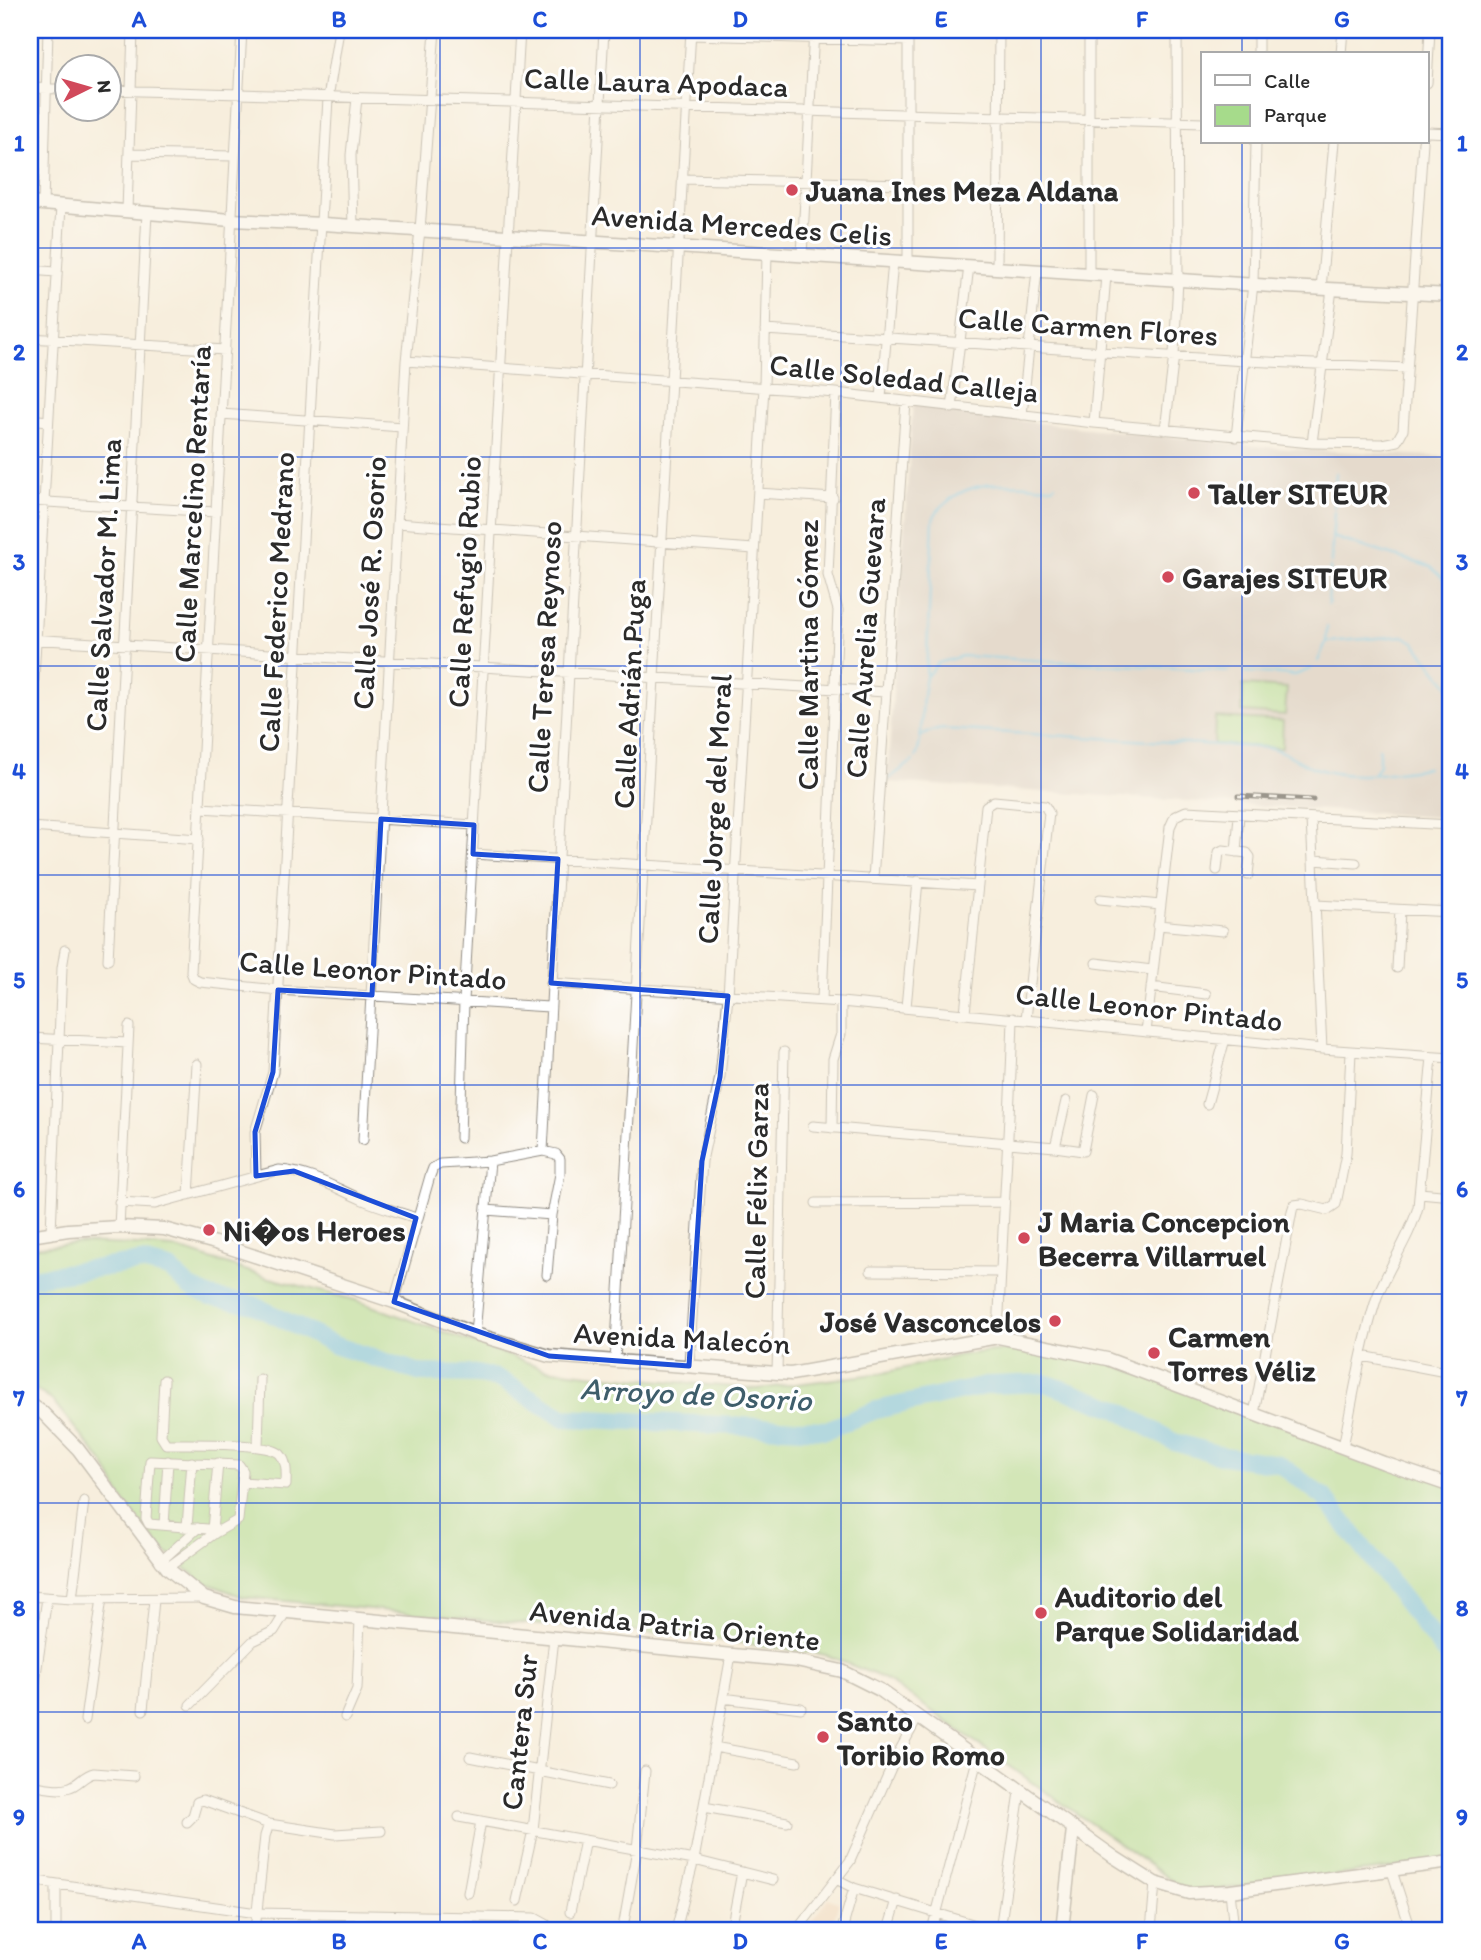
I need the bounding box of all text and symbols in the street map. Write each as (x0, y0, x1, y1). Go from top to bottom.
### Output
text: A (131, 5, 147, 33)
text: B (332, 5, 347, 33)
text: C (533, 5, 548, 33)
text: D (732, 5, 748, 33)
text: E (935, 5, 948, 33)
text: F (1136, 5, 1149, 33)
text: G (1334, 5, 1350, 33)
north arrow (52, 52, 122, 122)
legend (1201, 52, 1428, 144)
street label: Calle Laura Apodaca (523, 59, 789, 105)
text: Calle (1264, 68, 1310, 93)
text: N (92, 79, 116, 94)
text: Parque (1264, 102, 1327, 127)
text: 1 (14, 129, 25, 157)
text: 1 (1457, 129, 1468, 157)
place label: Juana Ines Meza Aldana (805, 172, 1118, 209)
marker: Juana Ines Meza Aldana (784, 182, 800, 198)
street label: Avenida Mercedes Celis (591, 196, 893, 254)
street label: Calle Carmen Flores (957, 298, 1219, 354)
text: 2 (13, 338, 26, 366)
text: 2 (1456, 338, 1469, 366)
street label: Calle Marcelino Rentaría (165, 344, 219, 664)
street label: Calle Soledad Calleja (768, 345, 1041, 411)
street label: Calle Salvador M. Lima (77, 437, 129, 733)
street label: Calle Federico Medrano (250, 451, 302, 753)
street label: Calle José R. Osorio (344, 455, 394, 711)
street label: Calle Refugio Rubio (439, 455, 489, 709)
place label: Taller SITEUR (1207, 475, 1387, 512)
marker: Taller SITEUR (1186, 485, 1202, 501)
street label: Calle Aurelia Guevara (837, 496, 893, 780)
street label: Calle Teresa Reynoso (518, 520, 570, 794)
street label: Calle Martina Gómez (789, 520, 826, 790)
text: 3 (13, 548, 26, 576)
text: 3 (1456, 548, 1469, 576)
place label: Garajes SITEUR (1182, 559, 1387, 596)
marker: Garajes SITEUR (1160, 569, 1176, 585)
street label: Calle Adrián Puga (605, 578, 654, 810)
street label: Calle Jorge del Moral (688, 672, 740, 945)
text: 4 (12, 757, 26, 785)
text: 4 (1455, 757, 1469, 785)
street label: Calle Leonor Pintado (238, 942, 508, 998)
text: 5 (13, 966, 25, 994)
text: 5 (1456, 966, 1468, 994)
street label: Calle Leonor Pintado (1014, 975, 1284, 1039)
street label: Calle Félix Garza (736, 1082, 776, 1300)
text: 6 (13, 1175, 25, 1203)
text: 6 (1456, 1175, 1468, 1203)
place label: J Maria Concepcion Becerra Villarruel (1037, 1203, 1290, 1274)
place label: Ni�os Heroes (223, 1212, 406, 1249)
marker: Ni�os Heroes (201, 1222, 217, 1238)
marker: J Maria Concepcion Becerra Villarruel (1016, 1230, 1032, 1246)
place label: José Vasconcelos (819, 1303, 1041, 1340)
marker: José Vasconcelos (1047, 1313, 1063, 1329)
street label: Avenida Malecón (573, 1314, 791, 1362)
place label: Carmen Torres Véliz (1167, 1318, 1316, 1389)
marker: Carmen Torres Véliz (1146, 1345, 1162, 1361)
water label: Arroyo de Osorio (579, 1369, 814, 1419)
text: 7 (12, 1384, 25, 1412)
text: 7 (1455, 1384, 1468, 1412)
place label: Auditorio del Parque Solidaridad (1054, 1578, 1299, 1649)
street label: Avenida Patria Oriente (528, 1591, 822, 1659)
text: 8 (13, 1594, 26, 1622)
text: 8 (1456, 1594, 1469, 1622)
marker: Auditorio del Parque Solidaridad (1033, 1605, 1049, 1621)
street label: Cantera Sur (492, 1652, 546, 1812)
place label: Santo Toribio Romo (836, 1702, 1005, 1773)
marker: Santo Toribio Romo (815, 1729, 831, 1745)
text: 9 (13, 1803, 25, 1831)
text: 9 (1456, 1803, 1468, 1831)
text: A (131, 1927, 147, 1955)
text: B (332, 1927, 347, 1955)
text: C (533, 1927, 548, 1955)
text: D (732, 1927, 748, 1955)
text: E (935, 1927, 948, 1955)
text: F (1136, 1927, 1149, 1955)
text: G (1334, 1927, 1350, 1955)

